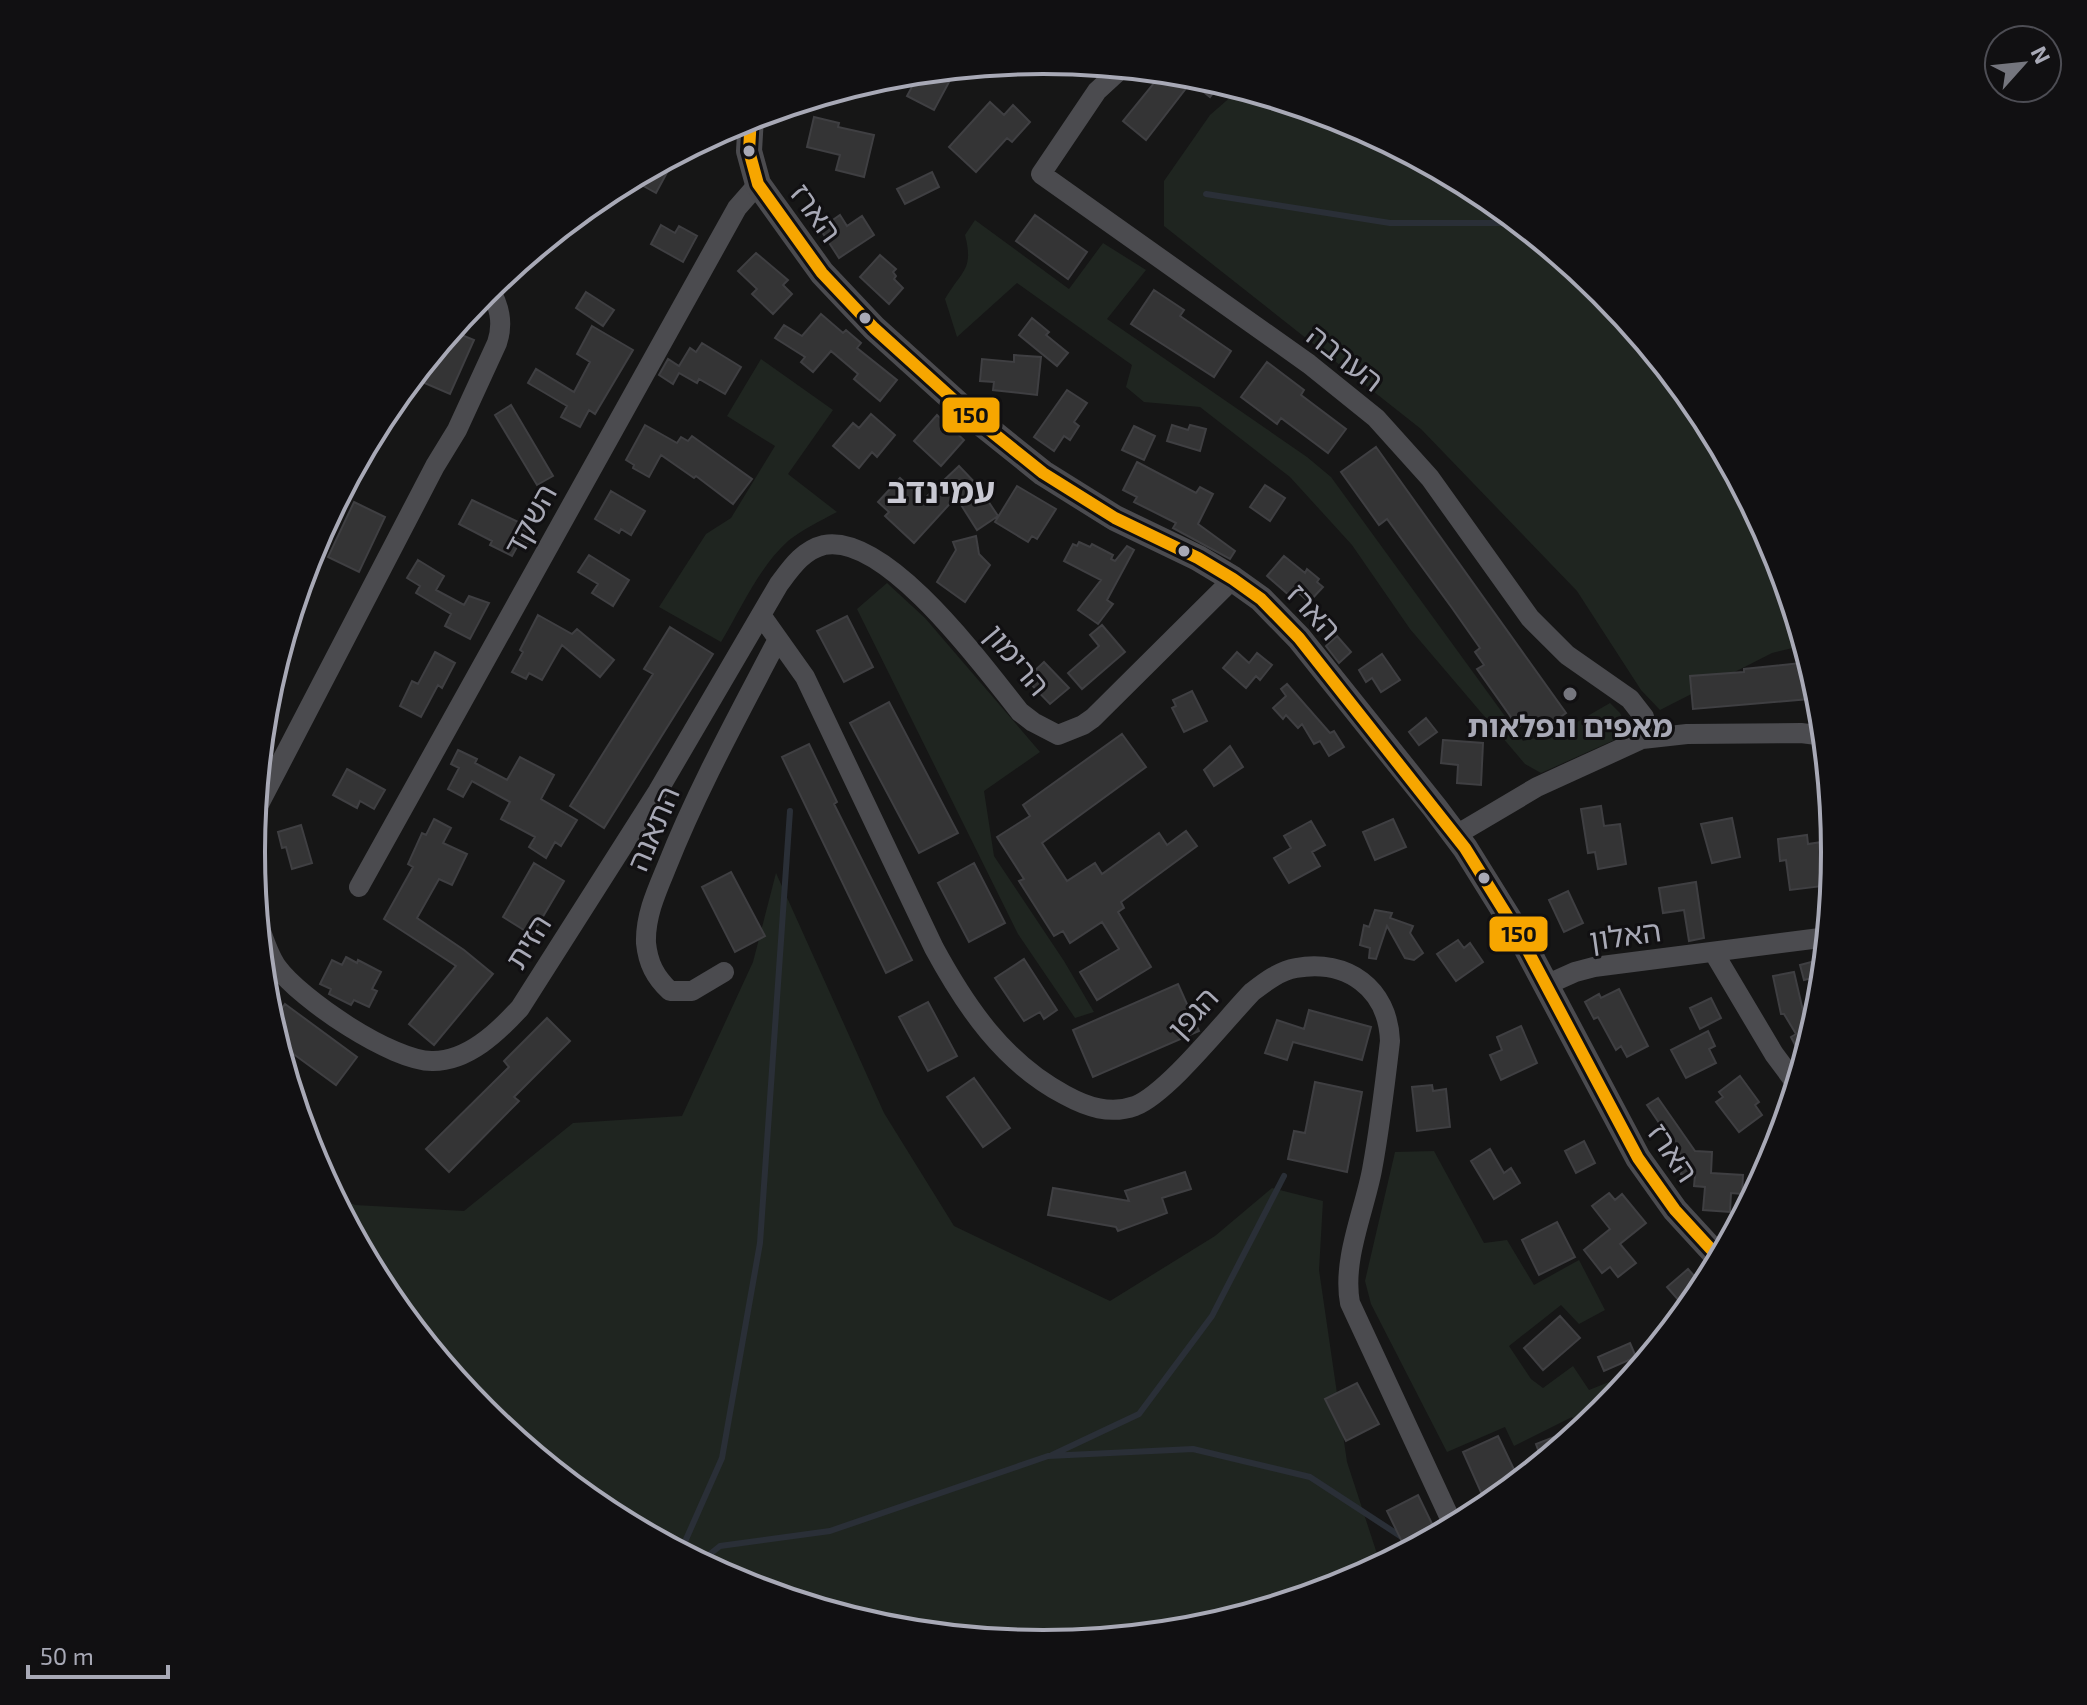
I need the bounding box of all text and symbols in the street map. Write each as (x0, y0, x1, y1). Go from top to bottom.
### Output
north arrow (1983, 24, 2063, 104)
text: N (2027, 41, 2057, 67)
unlabelled marker (741, 143, 757, 159)
street label: הארז (784, 176, 850, 248)
unlabelled marker (857, 310, 873, 326)
street label: הערבה (1301, 316, 1391, 398)
line badge: 150 (941, 396, 1001, 434)
text: 150 (953, 401, 989, 427)
district label: עמינדב (887, 469, 995, 510)
street label: השקד (495, 477, 563, 561)
unlabelled marker (1176, 543, 1192, 559)
street label: הארז (1280, 575, 1350, 647)
street label: הרימון (978, 616, 1058, 702)
marker: מאפים ונפלאות (1561, 685, 1579, 703)
place label: מאפים ונפלאות (1467, 707, 1673, 743)
street label: התאנה (618, 780, 686, 876)
unlabelled marker (1476, 870, 1492, 886)
street label: הזית (496, 907, 558, 975)
street label: האלון (1587, 911, 1663, 957)
line badge: 150 (1488, 915, 1549, 953)
text: 150 (1501, 920, 1537, 946)
street label: הגפן (1159, 979, 1225, 1045)
street label: הארז (1641, 1116, 1707, 1188)
scale bar (28, 1629, 168, 1679)
text: 50 m (40, 1641, 94, 1670)

